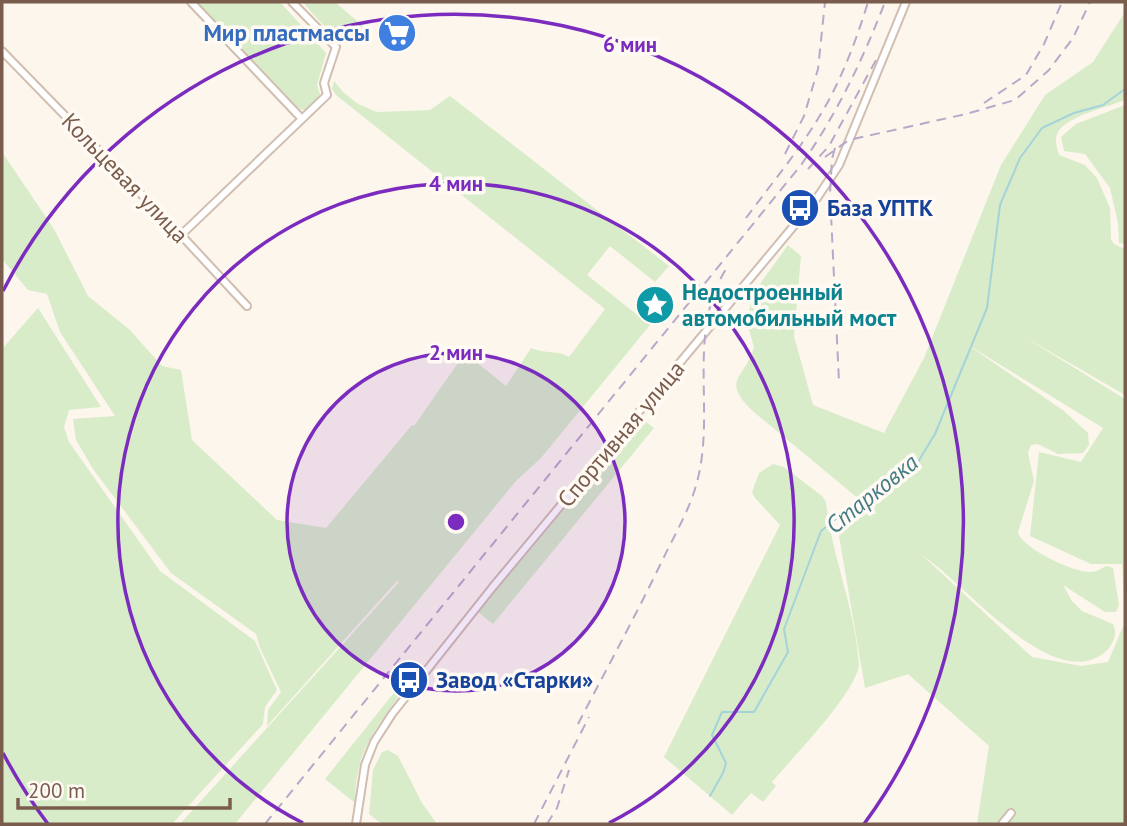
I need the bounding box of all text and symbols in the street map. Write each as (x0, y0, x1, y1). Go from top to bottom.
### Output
supermarket icon: Мир пластмассы (376, 12, 418, 54)
place label: Мир пластмассы (203, 18, 370, 47)
text: 6 мин (603, 31, 657, 58)
street label: Кольцевая улица (56, 107, 195, 249)
text: 4 мин (429, 170, 483, 197)
bus stop icon: База УПТК (779, 187, 821, 229)
place label: База УПТК (827, 193, 933, 222)
place label: Недостроенный автомобильный мост (682, 277, 897, 332)
place icon: Недостроенный автомобильный мост (634, 284, 676, 326)
text: 2 мин (429, 339, 483, 366)
street label: Спортивная улица (551, 354, 690, 513)
water label: Старковка (819, 447, 925, 540)
centre of rings (444, 510, 468, 534)
bus stop icon: Завод «Старки» (388, 659, 430, 701)
place label: Завод «Старки» (436, 665, 593, 694)
scale bar (18, 766, 229, 810)
text: 200 m (28, 777, 85, 804)

